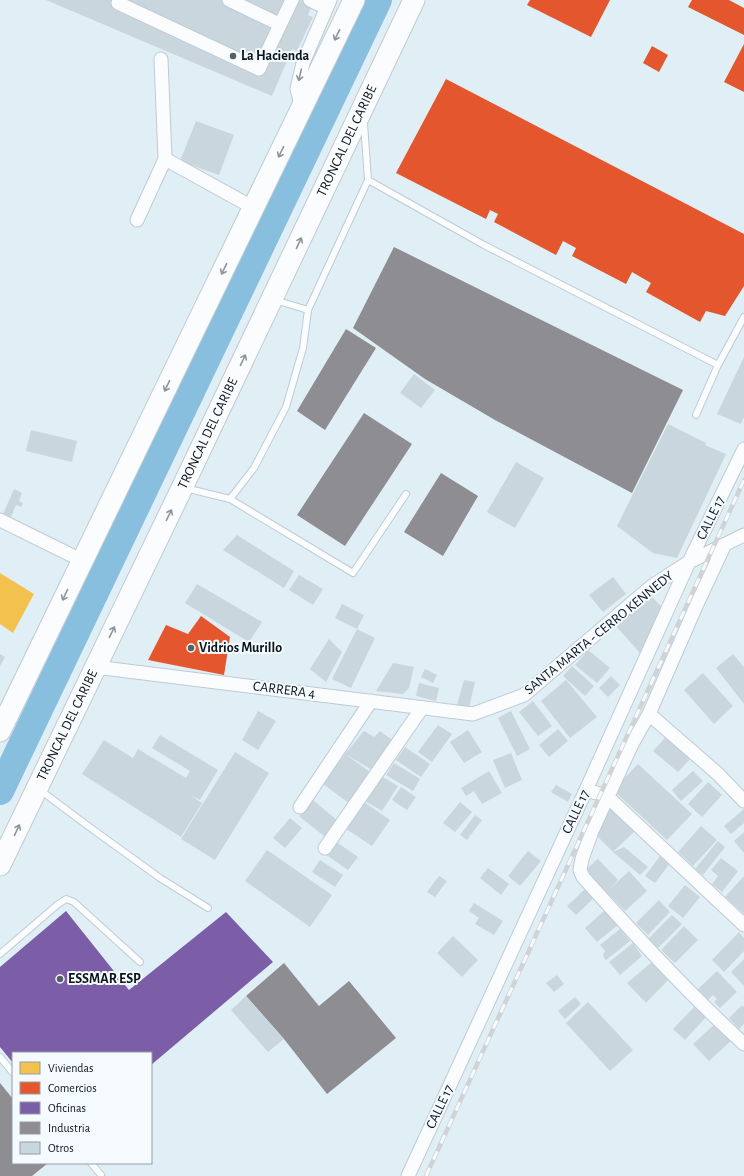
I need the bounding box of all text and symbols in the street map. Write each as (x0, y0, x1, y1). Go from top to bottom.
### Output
one-way arrow (333, 29, 340, 41)
place label: La Hacienda (241, 49, 310, 63)
marker: La Hacienda (228, 51, 238, 61)
one-way arrow (296, 69, 304, 82)
street label: TRONCAL DEL CARIBE (315, 83, 380, 199)
one-way arrow (277, 146, 284, 158)
one-way arrow (296, 237, 303, 249)
one-way arrow (220, 263, 227, 275)
one-way arrow (240, 354, 247, 366)
street label: TRONCAL DEL CARIBE (176, 375, 240, 491)
one-way arrow (163, 380, 170, 392)
street label: CALLE 17 (694, 494, 728, 542)
one-way arrow (166, 510, 173, 522)
street label: SANTA MARTA - CERRO KENNEDY (522, 568, 677, 697)
one-way arrow (61, 589, 68, 601)
one-way arrow (109, 626, 116, 638)
place label: Vidrios Murillo (199, 641, 282, 655)
marker: Vidrios Murillo (186, 643, 196, 653)
street label: TRONCAL DEL CARIBE (35, 667, 100, 783)
street label: CARRERA 4 (252, 679, 316, 701)
street label: CALLE 17 (560, 788, 592, 836)
one-way arrow (14, 824, 21, 836)
place label: ESSMAR ESP (68, 972, 141, 986)
marker: ESSMAR ESP (55, 974, 65, 984)
legend (12, 1052, 152, 1164)
text: Viviendas (48, 1062, 94, 1074)
text: Comercios (48, 1082, 97, 1094)
street label: CALLE 17 (424, 1083, 456, 1131)
text: Oficinas (48, 1102, 86, 1114)
text: Industria (48, 1122, 91, 1134)
text: Otros (48, 1142, 74, 1154)

